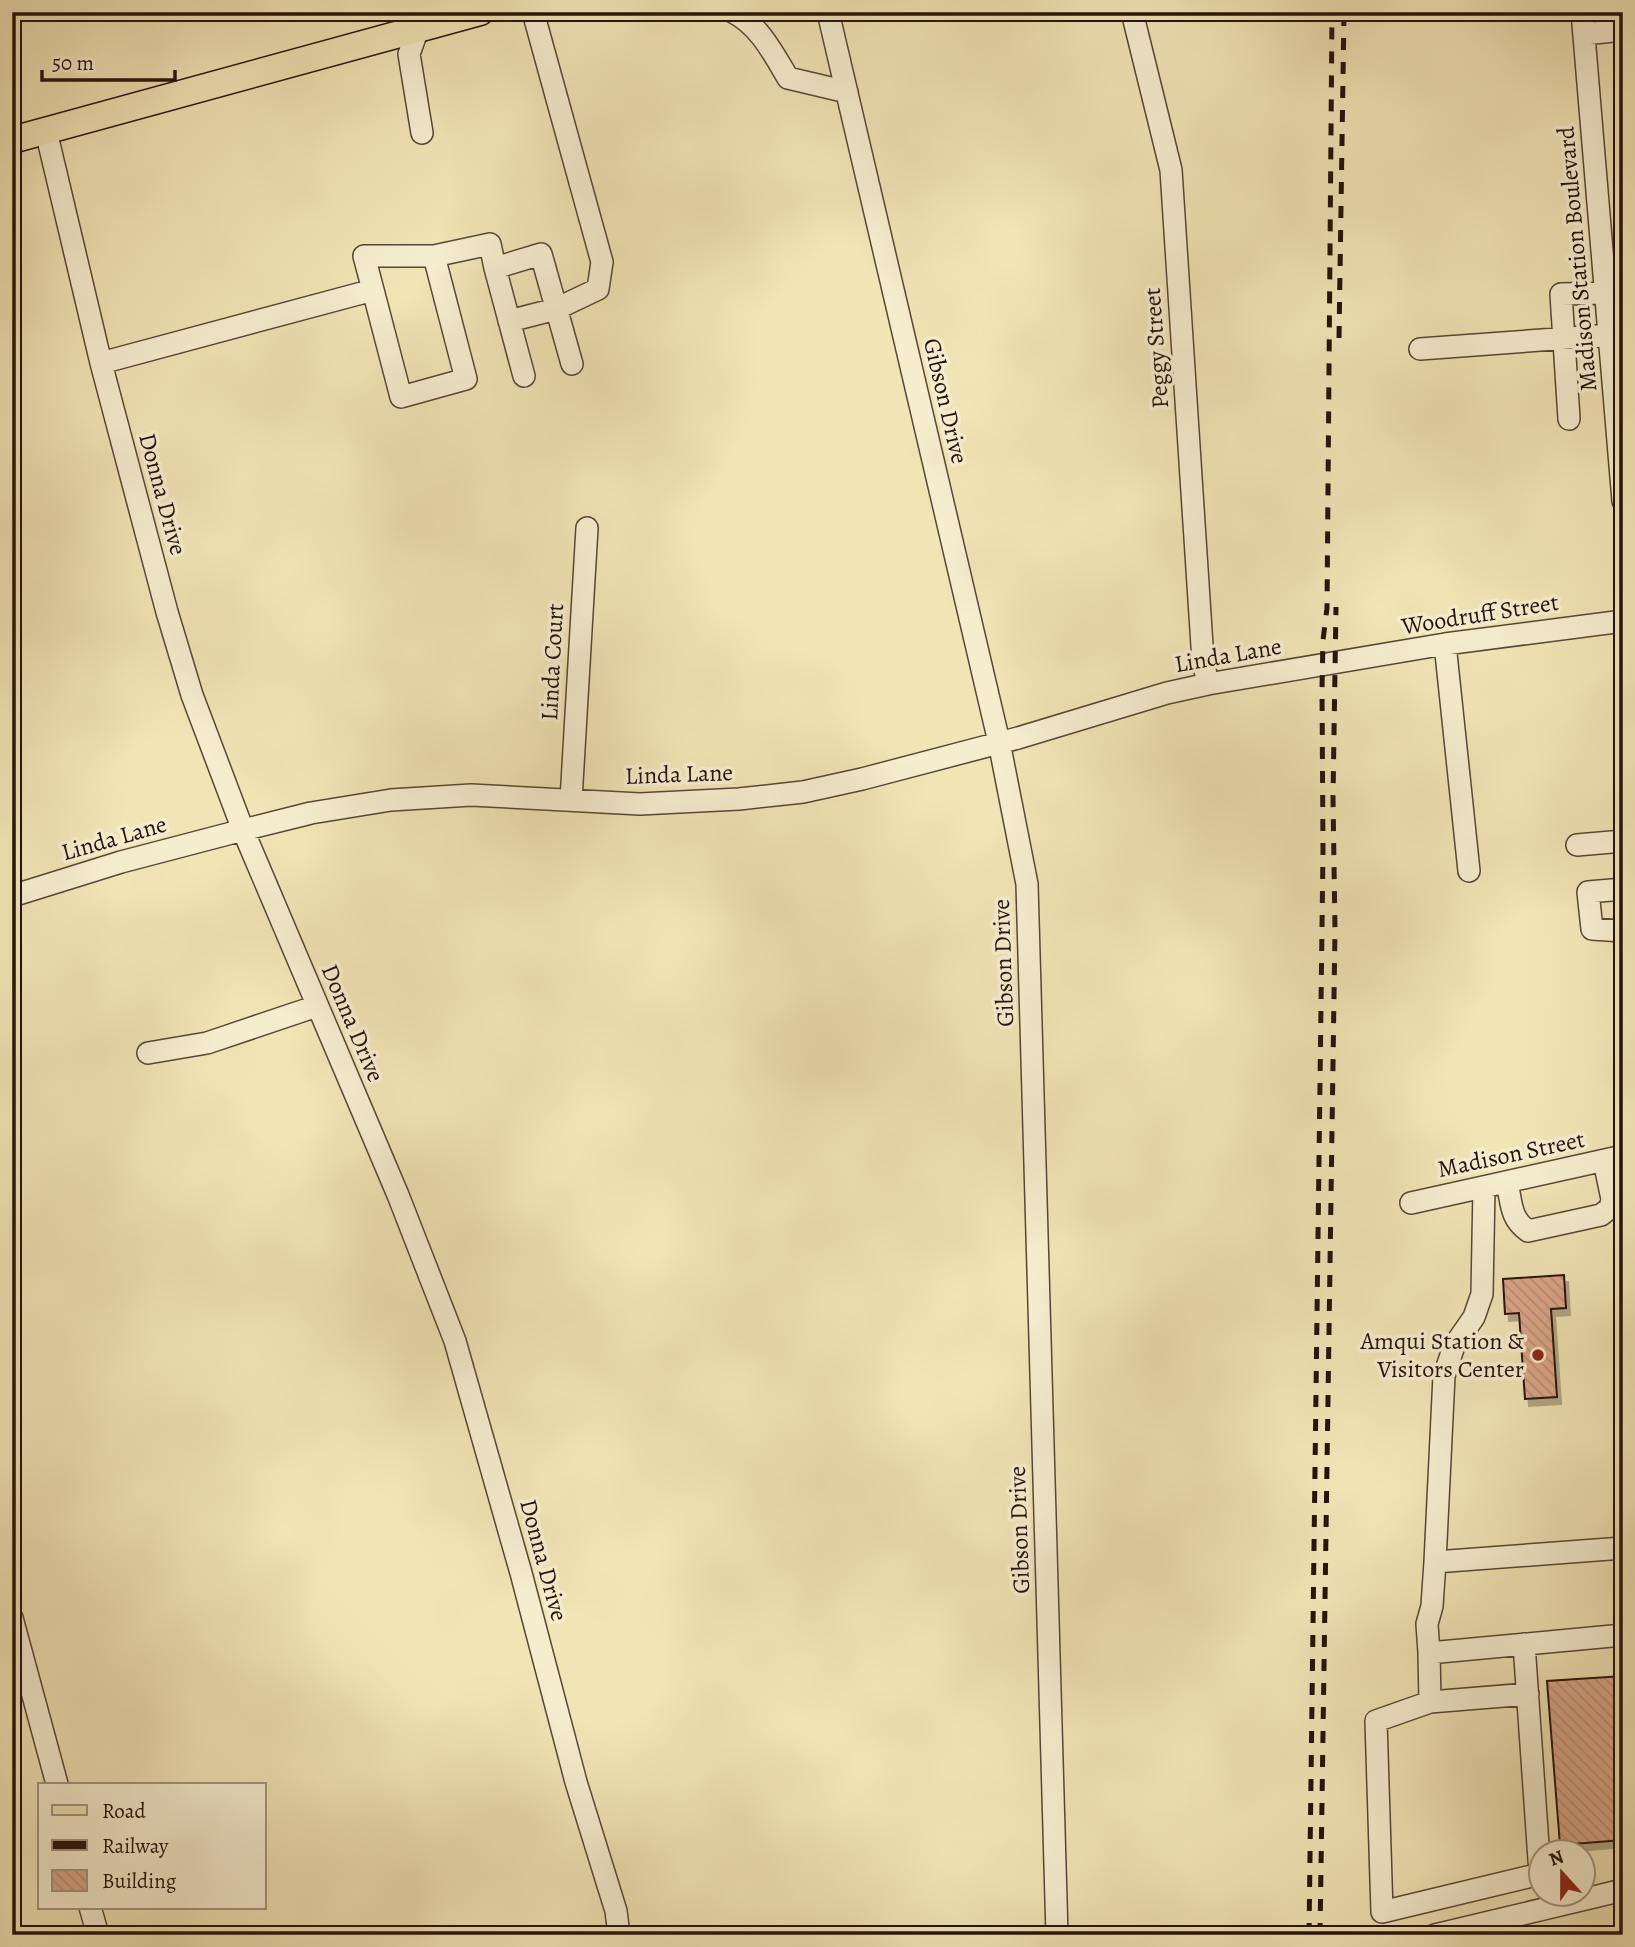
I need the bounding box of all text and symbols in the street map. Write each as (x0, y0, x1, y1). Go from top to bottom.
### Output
scale bar (42, 38, 175, 82)
text: 50 m (52, 49, 94, 77)
street label: Madison Station Boulevard (1549, 125, 1605, 393)
street label: Peggy Street (1136, 286, 1176, 410)
street label: Gibson Drive (916, 335, 976, 467)
street label: Donna Drive (131, 430, 195, 558)
street label: Woodruff Street (1398, 586, 1561, 642)
street label: Linda Court (533, 602, 571, 722)
street label: Linda Lane (1172, 630, 1284, 680)
street label: Linda Lane (624, 756, 734, 792)
street label: Linda Lane (58, 808, 170, 868)
street label: Gibson Drive (985, 899, 1021, 1027)
street label: Donna Drive (314, 959, 392, 1087)
street label: Madison Street (1435, 1123, 1587, 1185)
place label: Amqui Station & Visitors Center (1359, 1325, 1524, 1385)
marker: Amqui Station & Visitors Center (1530, 1347, 1546, 1363)
street label: Gibson Drive (1001, 1466, 1037, 1594)
street label: Donna Drive (512, 1496, 576, 1624)
legend (38, 1783, 266, 1909)
text: Road (102, 1797, 146, 1825)
text: Railway (102, 1832, 169, 1860)
north arrow (1526, 1839, 1596, 1909)
text: N (1545, 1843, 1568, 1873)
text: Building (102, 1867, 177, 1895)

